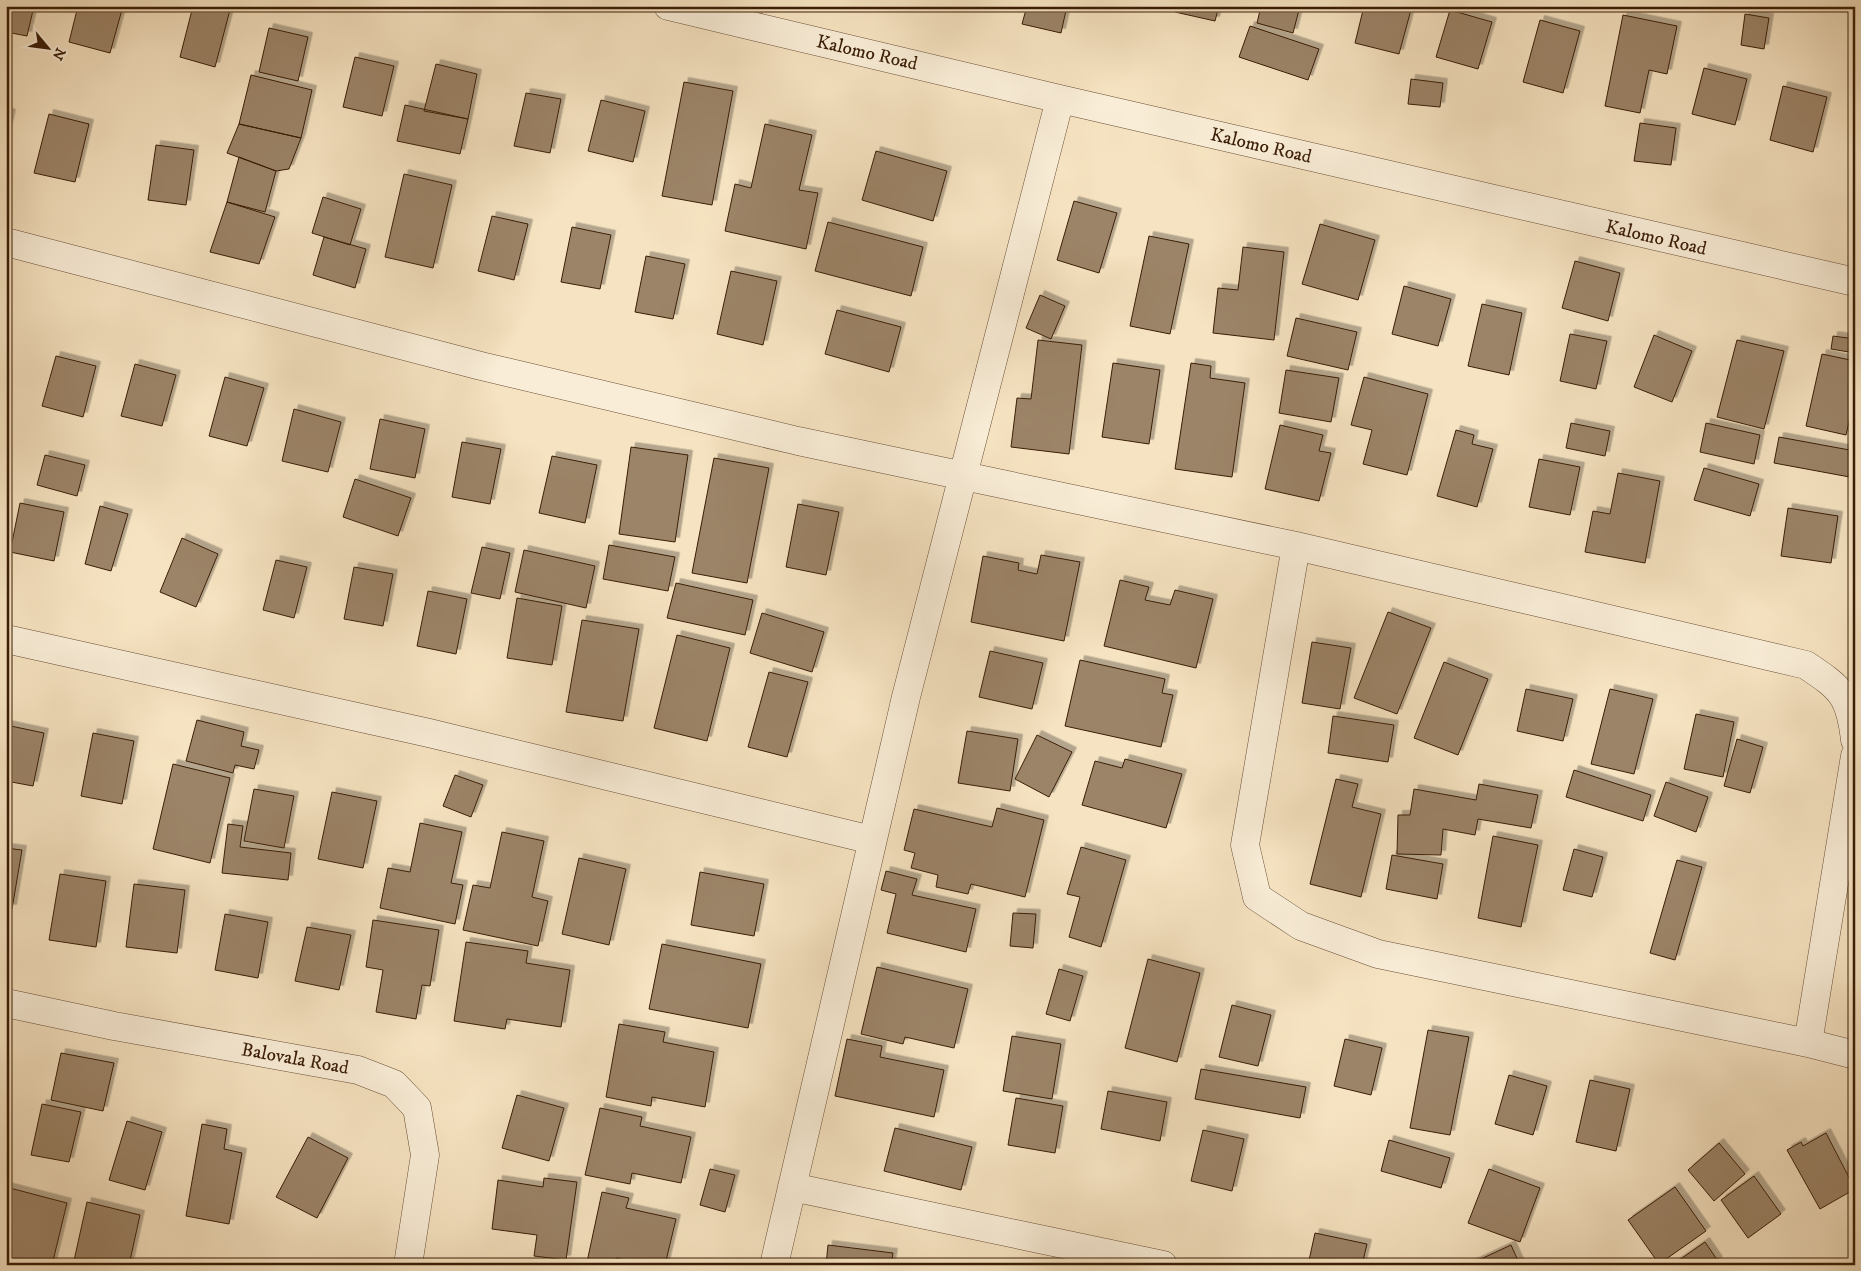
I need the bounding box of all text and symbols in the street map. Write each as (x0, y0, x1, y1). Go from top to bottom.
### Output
north arrow (22, 22, 72, 72)
street label: Kalomo Road (814, 30, 920, 76)
text: N (48, 44, 69, 64)
street label: Kalomo Road (1208, 123, 1314, 169)
street label: Kalomo Road (1603, 215, 1709, 261)
street label: Balovala Road (240, 1038, 351, 1080)

